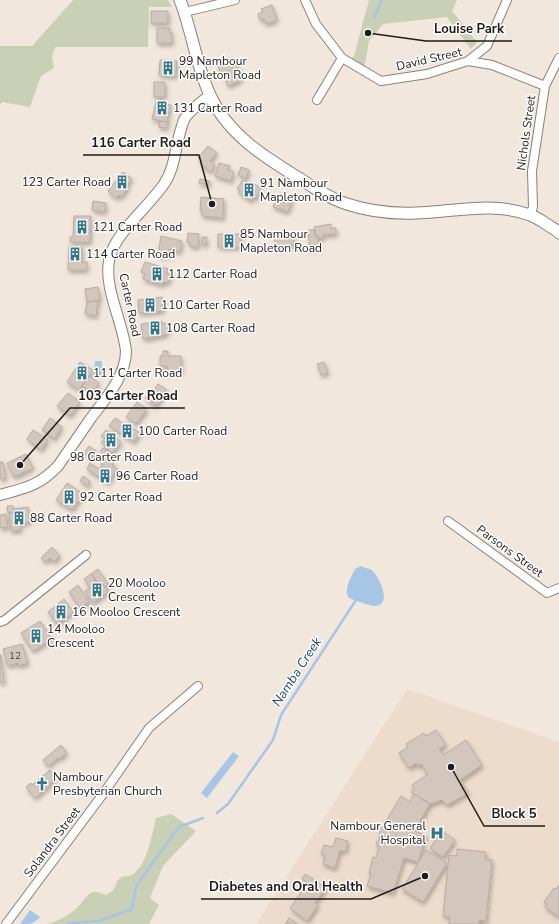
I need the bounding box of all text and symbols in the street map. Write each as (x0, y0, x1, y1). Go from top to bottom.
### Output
callout: Louise Park (426, 16, 512, 41)
text: Louise Park (434, 20, 505, 38)
street label: David Street (395, 43, 464, 74)
place label: 99 Nambour Mapleton Road (179, 53, 261, 83)
building icon: 99 Nambour Mapleton Road (160, 60, 176, 76)
street label: Nichols Street (513, 94, 539, 172)
building icon: 131 Carter Road (154, 100, 170, 116)
place label: 131 Carter Road (173, 100, 262, 116)
callout: 116 Carter Road (83, 130, 199, 155)
text: 116 Carter Road (91, 134, 191, 152)
place label: 123 Carter Road (22, 174, 111, 190)
building icon: 123 Carter Road (114, 174, 130, 190)
place label: 91 Nambour Mapleton Road (260, 175, 342, 205)
building icon: 91 Nambour Mapleton Road (241, 182, 257, 198)
building icon: 121 Carter Road (74, 219, 90, 235)
place label: 121 Carter Road (93, 219, 182, 235)
place label: 85 Nambour Mapleton Road (240, 226, 322, 256)
building icon: 85 Nambour Mapleton Road (221, 233, 237, 249)
building icon: 114 Carter Road (67, 246, 83, 262)
place label: 114 Carter Road (86, 246, 175, 262)
building icon: 112 Carter Road (149, 266, 165, 282)
place label: 112 Carter Road (168, 266, 257, 282)
street label: Carter Road (115, 272, 145, 338)
building icon: 110 Carter Road (142, 297, 158, 313)
place label: 110 Carter Road (161, 297, 250, 313)
building icon: 108 Carter Road (147, 320, 163, 336)
place label: 108 Carter Road (166, 320, 255, 336)
building icon: 111 Carter Road (74, 365, 90, 381)
place label: 111 Carter Road (93, 365, 182, 381)
callout: 103 Carter Road (70, 383, 185, 408)
text: 103 Carter Road (78, 387, 178, 405)
building icon: 100 Carter Road (119, 423, 135, 439)
place label: 100 Carter Road (138, 423, 227, 439)
building icon: 98 Carter Road (103, 432, 119, 448)
place label: 98 Carter Road (70, 449, 152, 465)
building icon: 96 Carter Road (97, 468, 113, 484)
place label: 96 Carter Road (116, 468, 198, 484)
building icon: 92 Carter Road (61, 489, 77, 505)
place label: 92 Carter Road (80, 489, 162, 505)
building icon: 88 Carter Road (11, 510, 27, 526)
place label: 88 Carter Road (30, 510, 112, 526)
street label: Parsons Street (473, 521, 547, 581)
place label: 20 Mooloo Crescent (108, 575, 166, 605)
building icon: 20 Mooloo Crescent (89, 582, 105, 598)
building icon: 16 Mooloo Crescent (53, 604, 69, 620)
place label: 16 Mooloo Crescent (72, 604, 181, 620)
place label: 14 Mooloo Crescent (47, 621, 105, 651)
building icon: 14 Mooloo Crescent (28, 628, 44, 644)
water label: Namba Creek (268, 634, 326, 710)
house number: 12 (9, 649, 21, 663)
place label: Nambour Presbyterian Church (53, 769, 162, 799)
church icon: Nambour Presbyterian Church (34, 776, 50, 792)
callout: Block 5 (484, 801, 545, 826)
street label: Solandra Street (20, 803, 84, 880)
text: Block 5 (492, 805, 537, 823)
place label: Nambour General Hospital (330, 818, 426, 848)
hospital icon: Nambour General Hospital (429, 825, 445, 841)
callout: Diabetes and Oral Health (201, 874, 371, 899)
text: Diabetes and Oral Health (209, 878, 363, 896)

